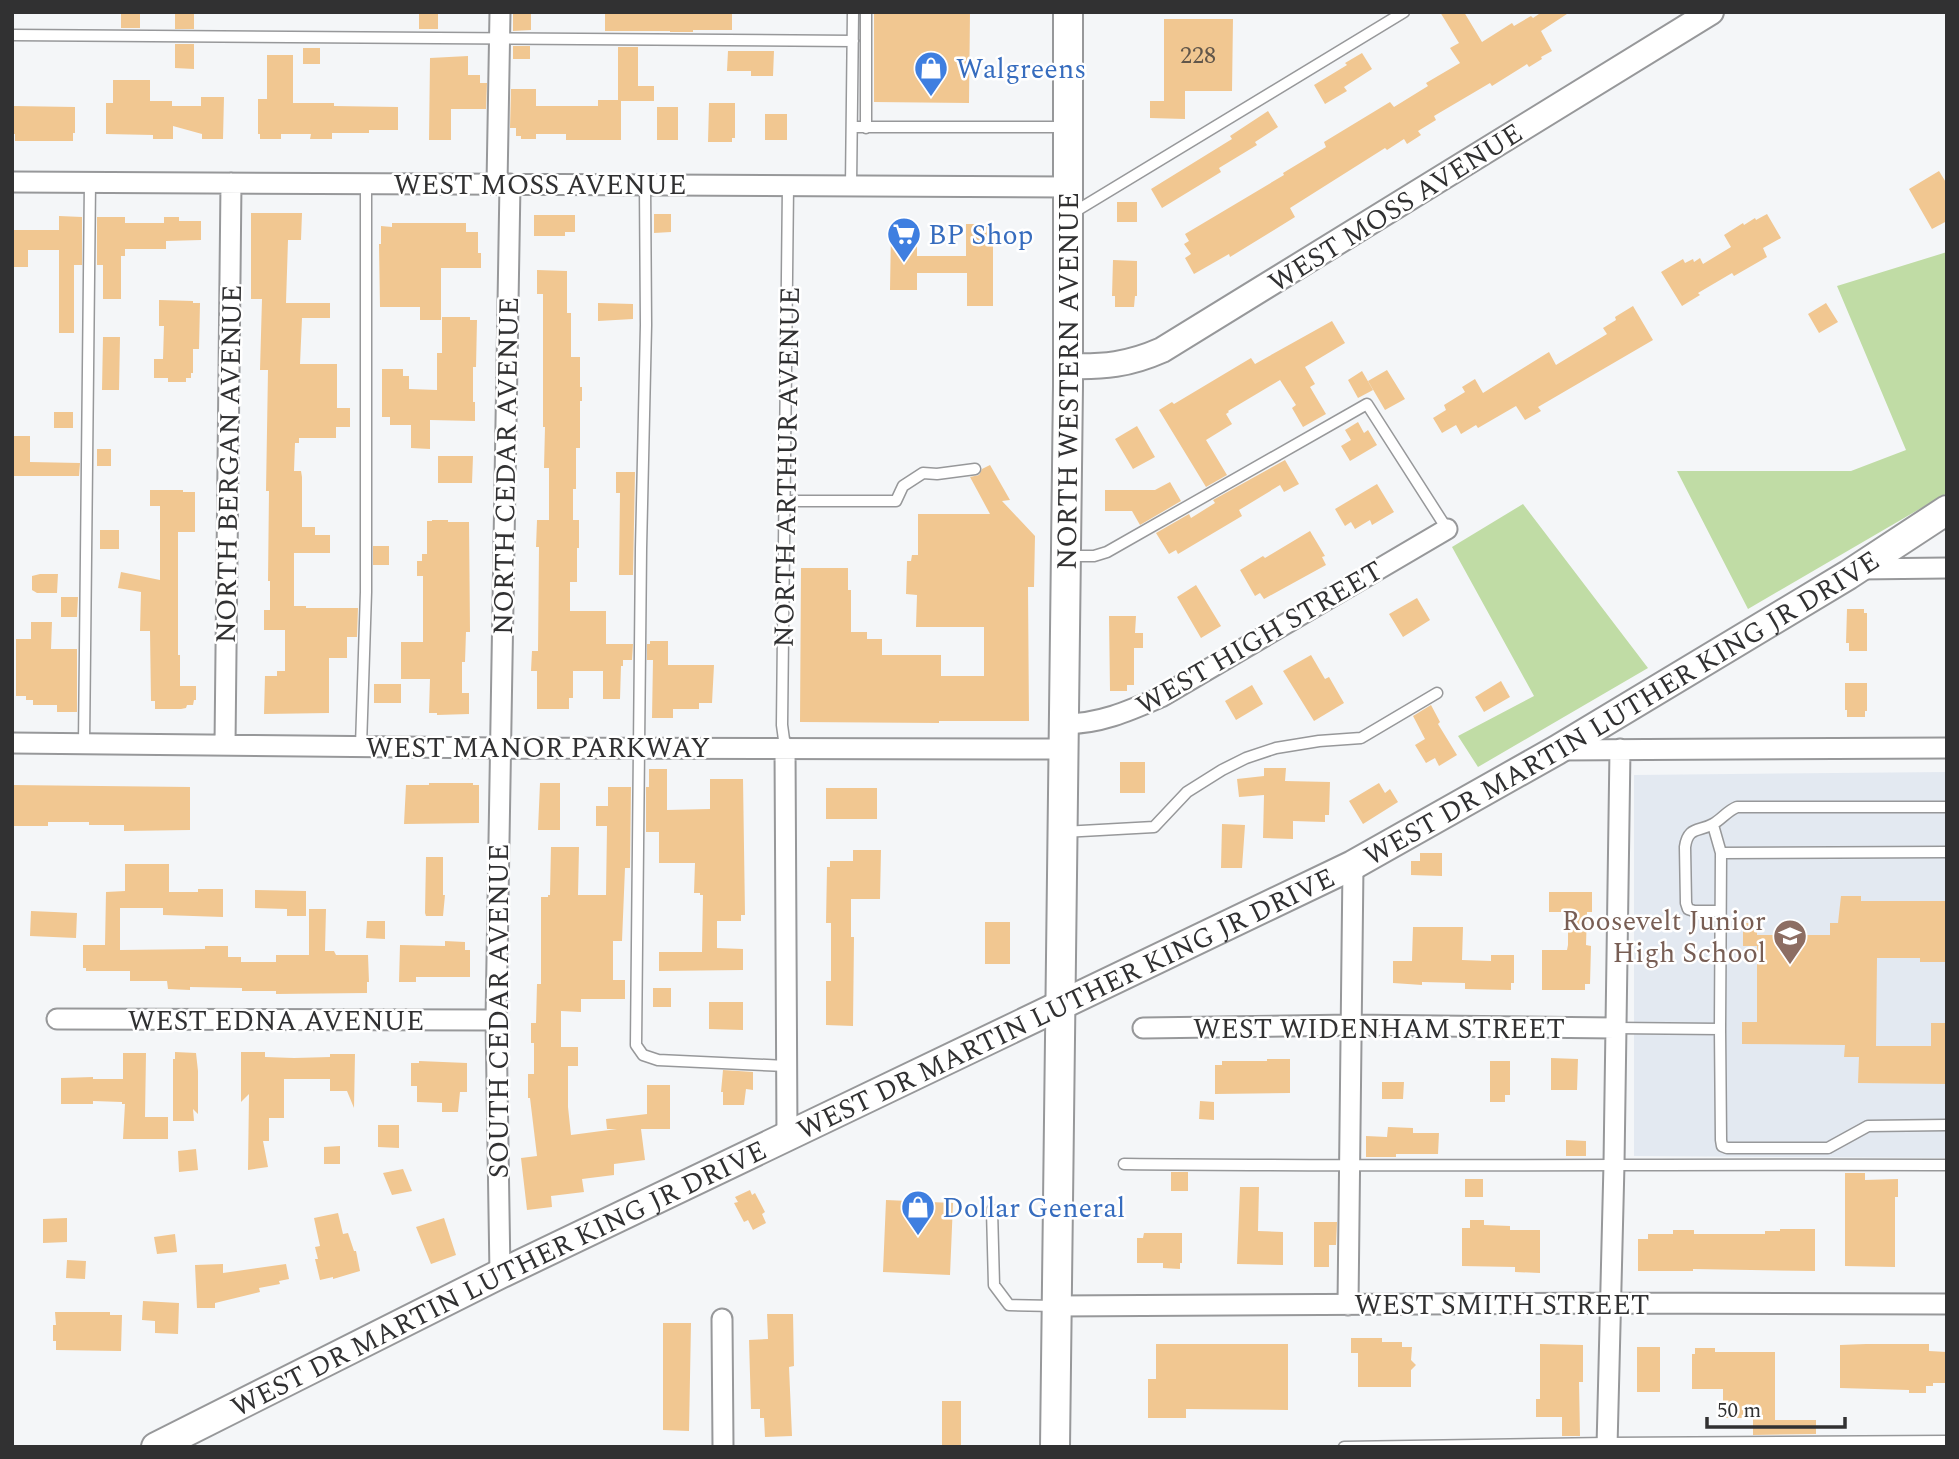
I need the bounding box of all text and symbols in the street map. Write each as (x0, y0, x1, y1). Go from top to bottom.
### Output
house number: 228 (1180, 38, 1216, 74)
place label: Walgreens (956, 48, 1086, 91)
shop icon: Walgreens (912, 49, 950, 98)
street label: WEST MOSS AVENUE (1260, 112, 1531, 304)
street label: WEST MOSS AVENUE (394, 164, 686, 207)
street label: NORTH WESTERN AVENUE (1046, 192, 1091, 570)
place label: BP Shop (928, 214, 1033, 257)
supermarket icon: BP Shop (885, 215, 923, 264)
street label: NORTH BERGAN AVENUE (205, 284, 254, 644)
street label: NORTH ARTHUR AVENUE (763, 286, 812, 648)
street label: NORTH CEDAR AVENUE (482, 297, 531, 635)
street label: WEST DR MARTIN LUTHER KING JR DRIVE (1356, 540, 1888, 878)
street label: WEST HIGH STREET (1128, 550, 1391, 727)
street label: WEST MANOR PARKWAY (366, 727, 710, 770)
street label: SOUTH CEDAR AVENUE (478, 844, 521, 1178)
street label: WEST DR MARTIN LUTHER KING JR DRIVE (790, 857, 1342, 1152)
place label: Roosevelt Junior High School (1562, 900, 1766, 975)
school or university icon: Roosevelt Junior High School (1771, 917, 1809, 966)
street label: WEST EDNA AVENUE (128, 1000, 424, 1043)
street label: WEST WIDENHAM STREET (1193, 1008, 1565, 1051)
street label: WEST DR MARTIN LUTHER KING JR DRIVE (224, 1129, 774, 1429)
place label: Dollar General (942, 1187, 1125, 1230)
shop icon: Dollar General (899, 1188, 937, 1237)
street label: WEST SMITH STREET (1354, 1284, 1650, 1327)
scale bar (1707, 1386, 1845, 1430)
text: 50 m (1717, 1395, 1761, 1427)

